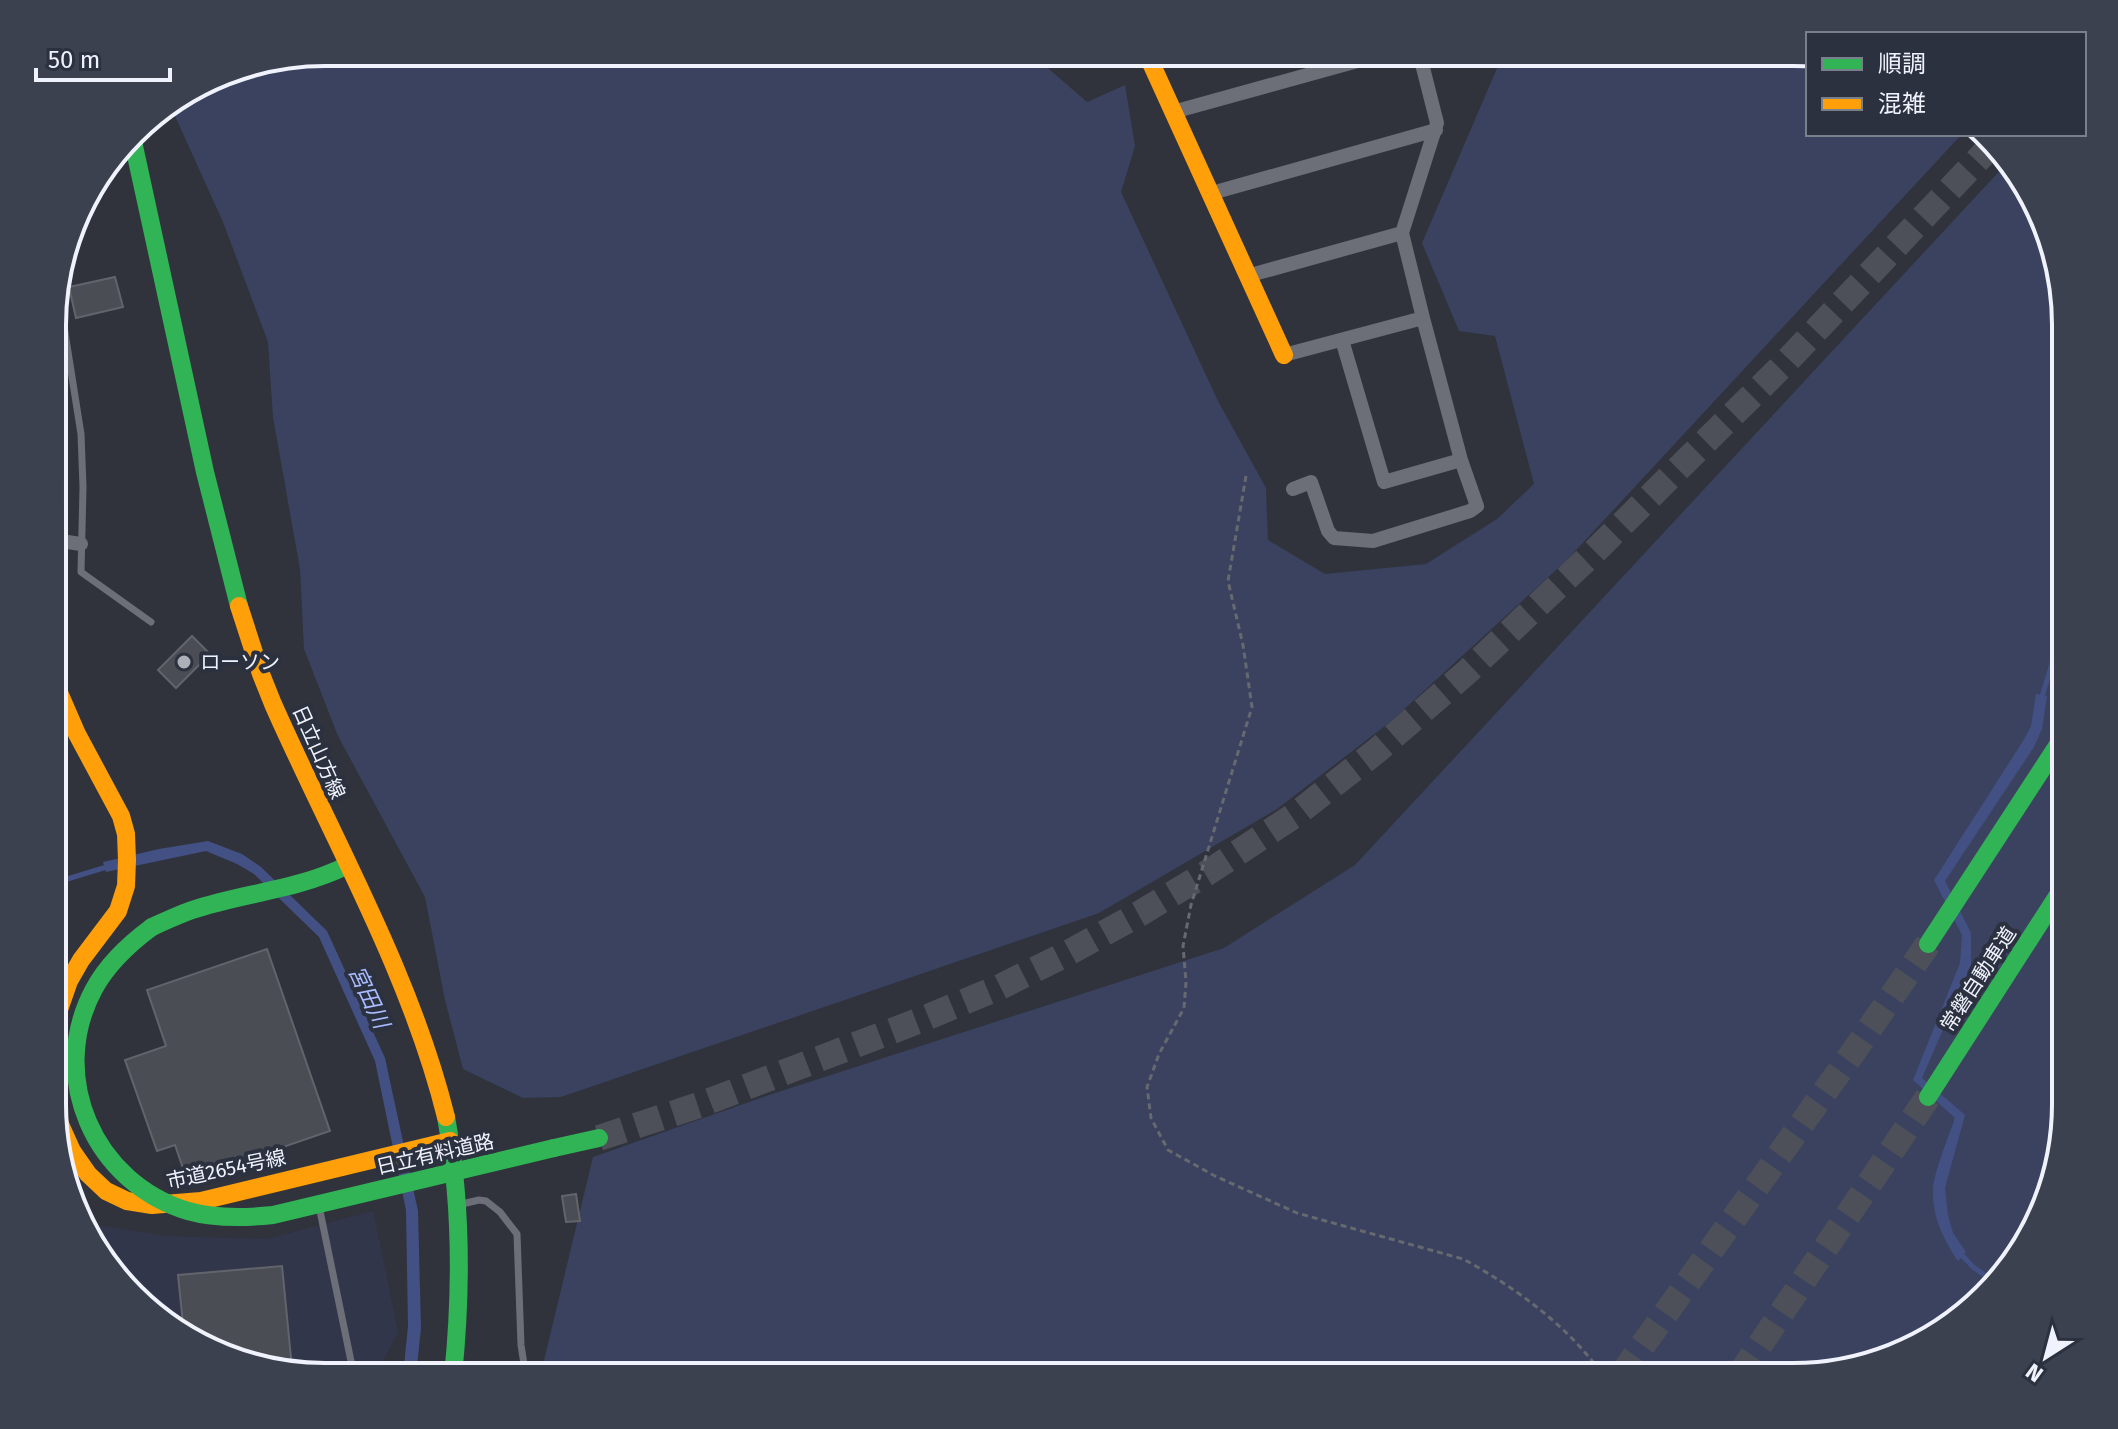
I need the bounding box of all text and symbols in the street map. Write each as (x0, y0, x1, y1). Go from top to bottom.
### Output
scale bar (36, 32, 170, 82)
legend (1806, 32, 2086, 136)
text: 50 m (48, 46, 100, 74)
text: 順調 (1878, 50, 1926, 78)
text: 混雑 (1878, 90, 1926, 118)
place label: ローソン (200, 650, 280, 674)
marker: ローソン (175, 653, 193, 671)
street label: 日立山方線 (288, 701, 350, 803)
street label: 常磐自動車道 (1935, 922, 2021, 1036)
water label: 宮田川 (343, 961, 396, 1034)
street label: 日立有料道路 (374, 1129, 496, 1179)
street label: 市道2654号線 (164, 1145, 288, 1193)
north arrow (2006, 1317, 2086, 1397)
text: N (2021, 1358, 2048, 1388)

